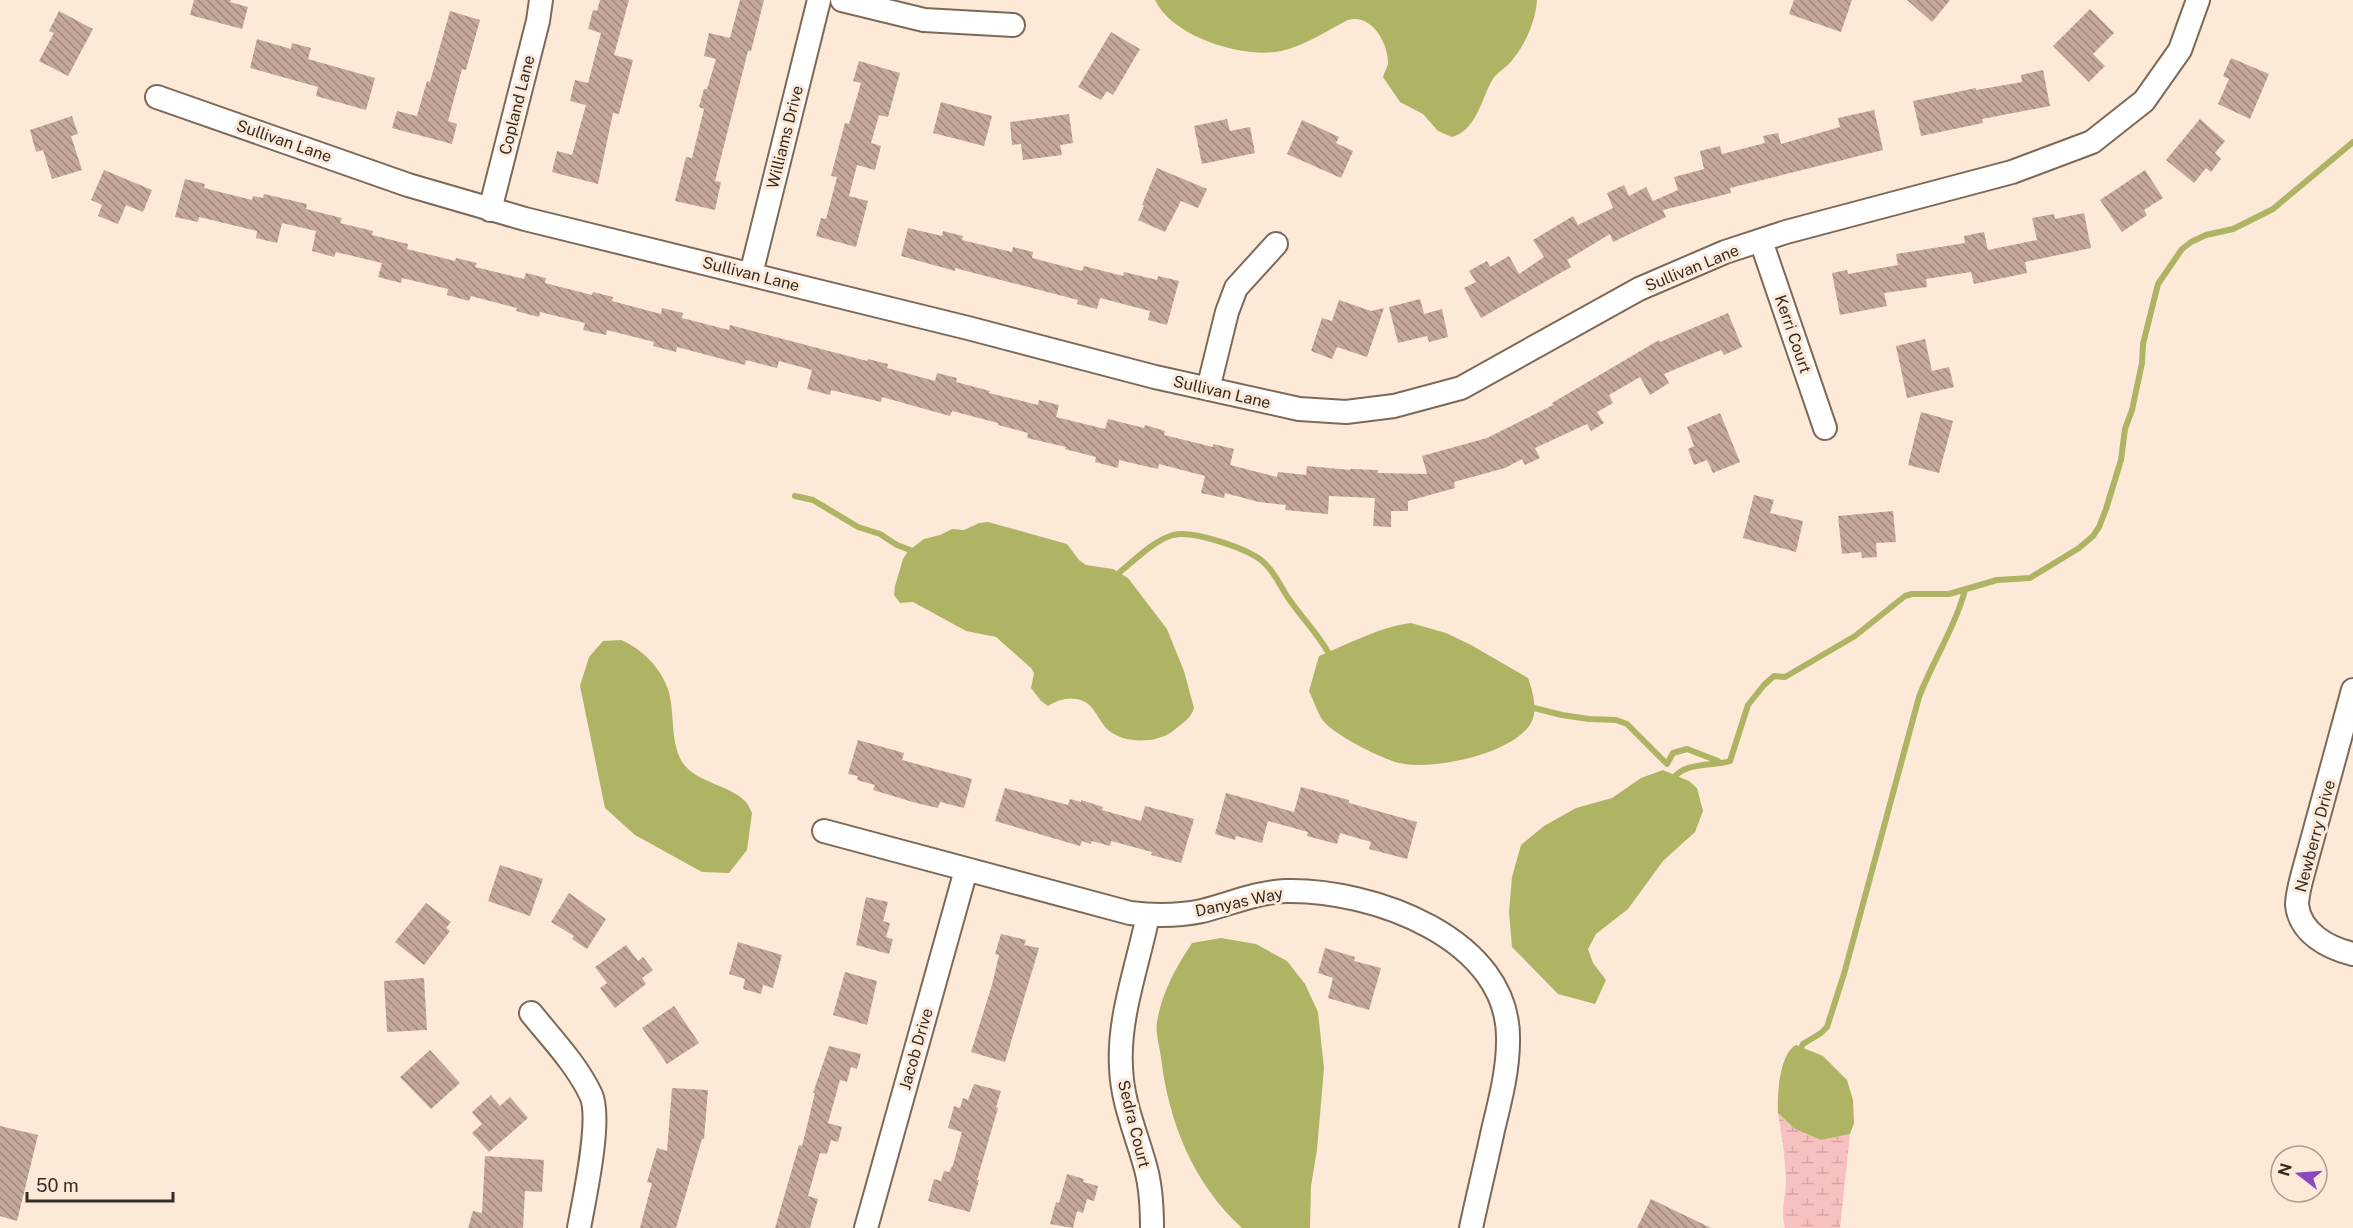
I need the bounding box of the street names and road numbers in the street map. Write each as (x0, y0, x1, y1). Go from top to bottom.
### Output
street label: Copland Lane (495, 53, 539, 157)
street label: Williams Drive (763, 84, 807, 190)
street label: Sullivan Lane (234, 116, 334, 166)
street label: Sullivan Lane (1642, 241, 1742, 295)
street label: Sullivan Lane (700, 253, 802, 295)
street label: Kerri Court (1771, 292, 1815, 376)
street label: Sullivan Lane (1171, 372, 1273, 412)
street label: Newberry Drive (2291, 778, 2339, 894)
street label: Danyas Way (1193, 883, 1285, 921)
street label: Jacob Drive (895, 1006, 937, 1092)
street label: Sedra Court (1114, 1078, 1154, 1170)

